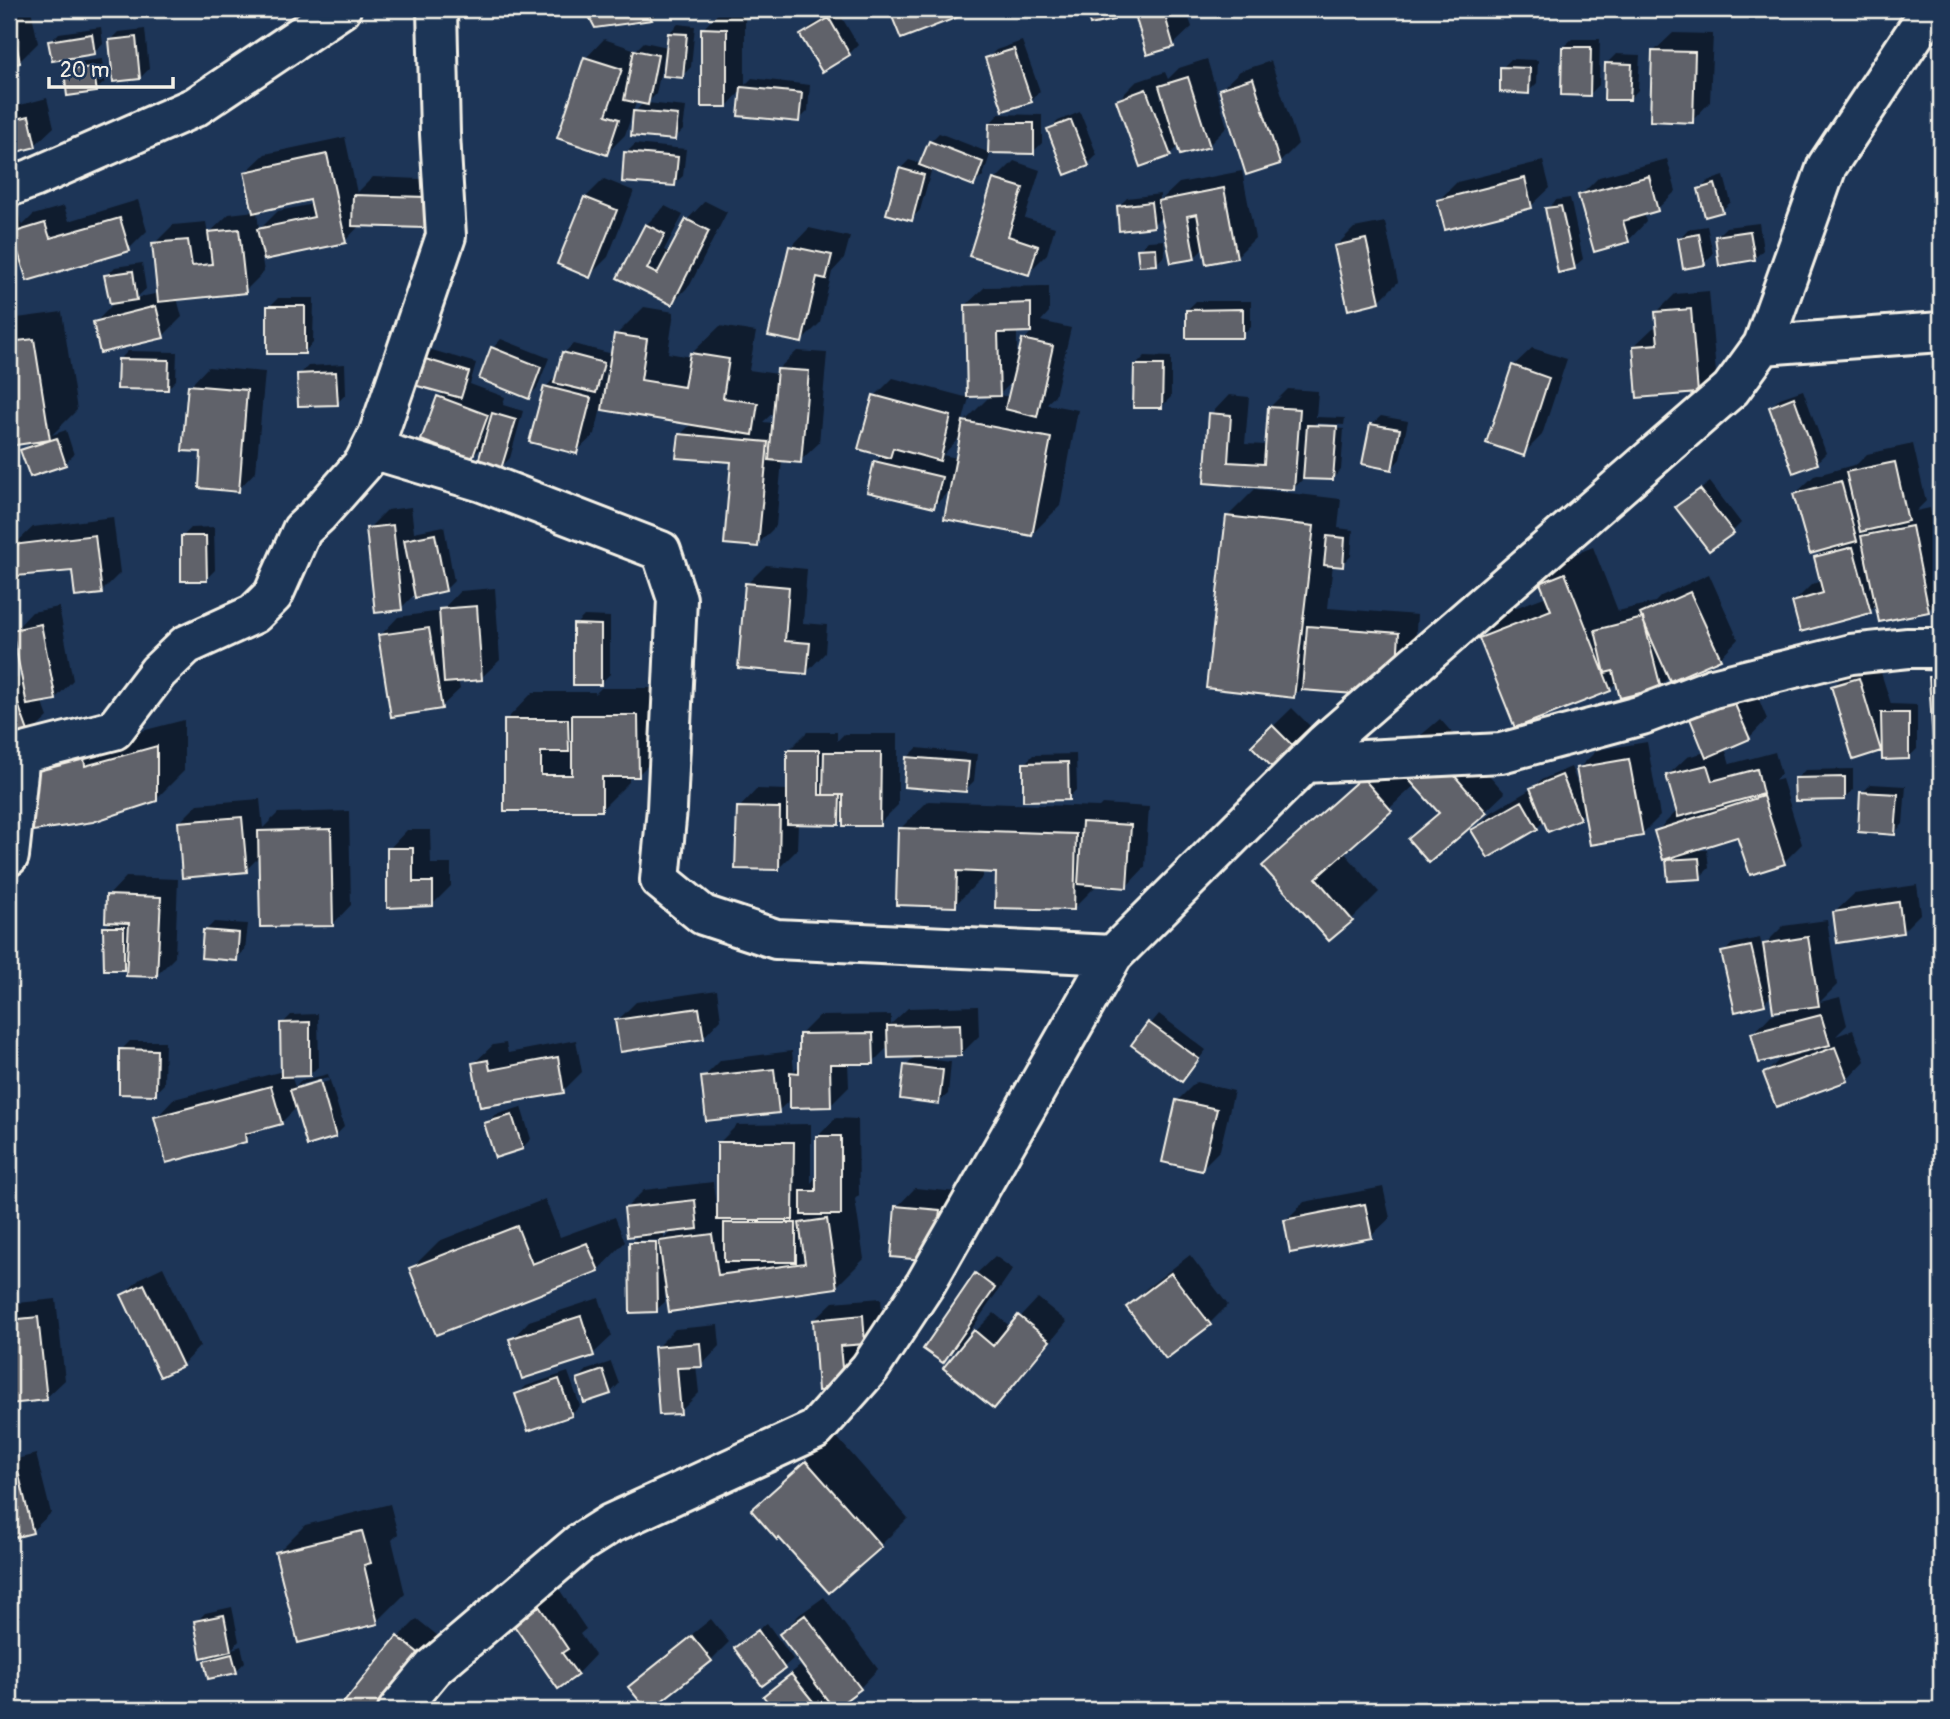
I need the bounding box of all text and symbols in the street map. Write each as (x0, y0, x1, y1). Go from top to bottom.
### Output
scale bar (49, 46, 173, 90)
text: 20 m (60, 57, 109, 84)

